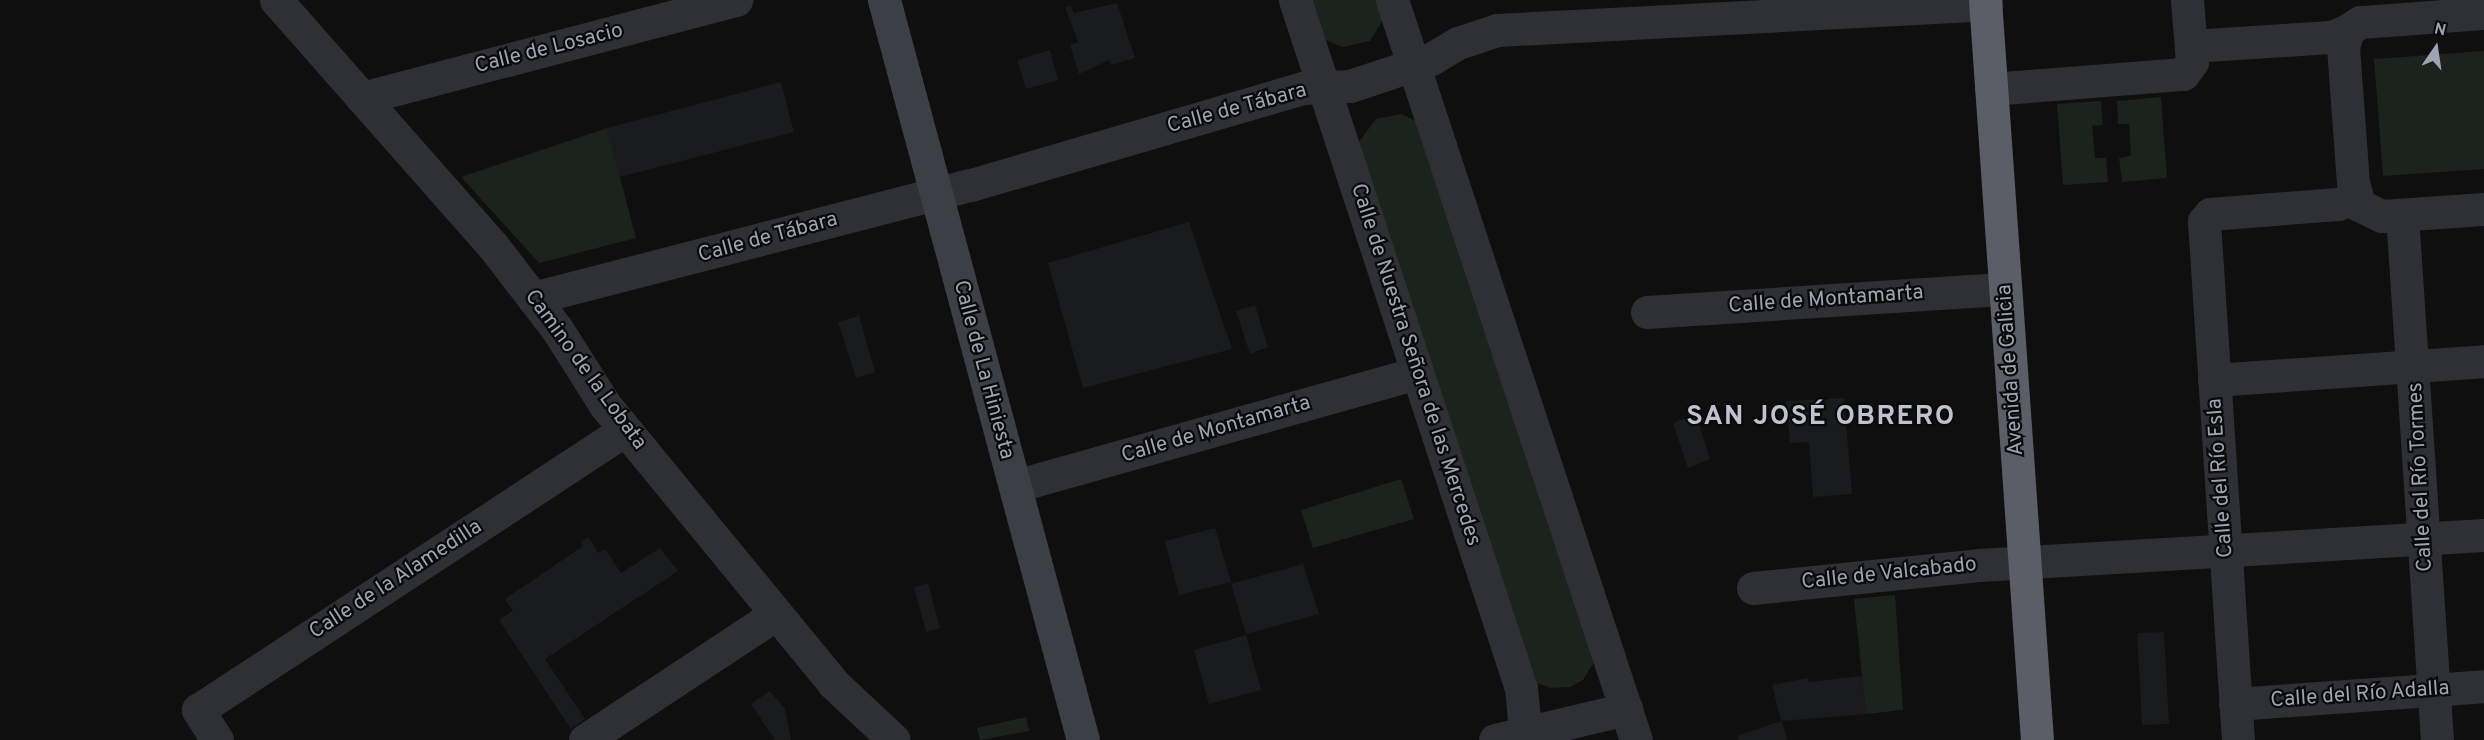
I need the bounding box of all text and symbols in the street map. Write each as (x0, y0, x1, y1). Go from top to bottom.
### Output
street label: Calle de Losacio (472, 18, 626, 80)
north arrow (2406, 18, 2466, 78)
text: N (2432, 19, 2448, 41)
street label: Calle de Tábara (1164, 78, 1310, 140)
street label: Calle de Nuestra Señora de las Mercedes (1344, 181, 1486, 549)
street label: Calle de Tábara (695, 207, 841, 269)
street label: Calle de La Hiniesta (947, 278, 1019, 462)
street label: Calle de Montamarta (1728, 281, 1924, 319)
street label: Avenida de Galicia (1992, 284, 2030, 456)
street label: Camino de la Lobata (519, 285, 651, 455)
street label: Calle del Río Tormes (2403, 381, 2439, 573)
street label: Calle de Montamarta (1119, 391, 1313, 469)
street label: Calle del Río Esla (2203, 397, 2239, 559)
district label: SAN JOSÉ OBRERO (1686, 402, 1956, 434)
street label: Calle de la Alamedilla (305, 515, 487, 645)
street label: Calle de Valcabado (1800, 552, 1978, 596)
street label: Calle del Río Adalla (2269, 676, 2451, 714)

